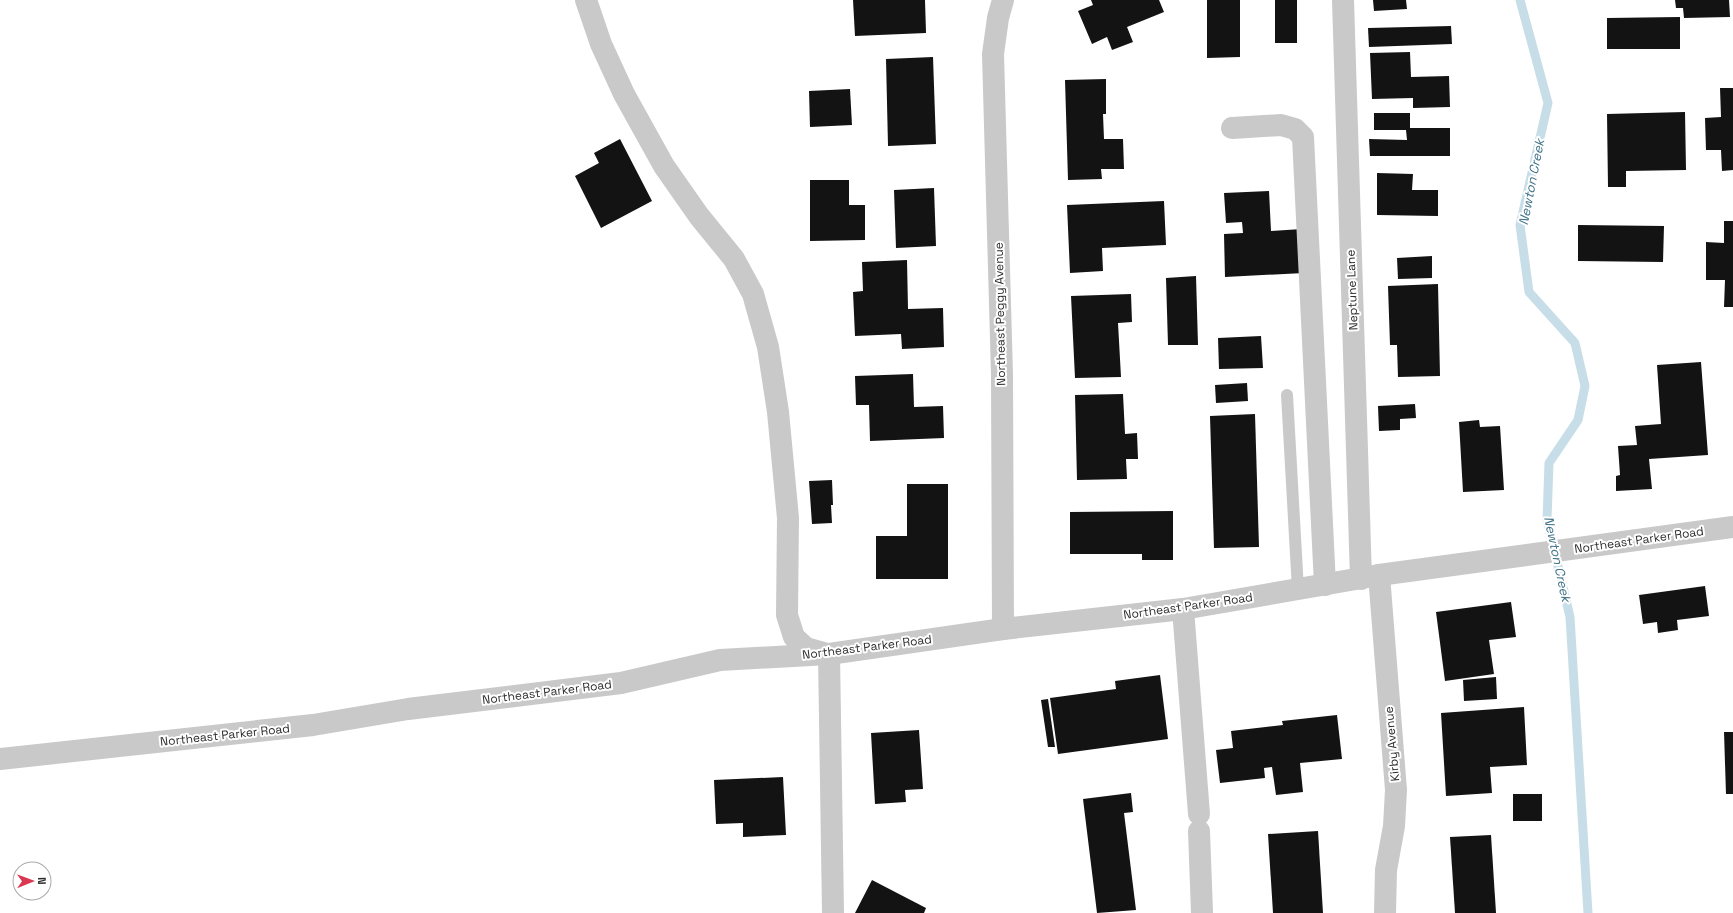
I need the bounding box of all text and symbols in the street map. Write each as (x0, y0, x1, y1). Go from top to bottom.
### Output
water label: Newton Creek (1515, 136, 1549, 226)
street label: Northeast Peggy Avenue (991, 242, 1009, 386)
street label: Neptune Lane (1343, 249, 1361, 331)
water label: Newton Creek (1540, 515, 1575, 605)
street label: Northeast Parker Road (1573, 523, 1705, 557)
street label: Northeast Parker Road (1122, 589, 1254, 623)
street label: Northeast Parker Road (801, 631, 933, 663)
street label: Northeast Parker Road (481, 676, 613, 708)
street label: Kirby Avenue (1381, 706, 1403, 782)
street label: Northeast Parker Road (159, 720, 291, 750)
north arrow (12, 861, 52, 901)
text: N (35, 877, 49, 885)

